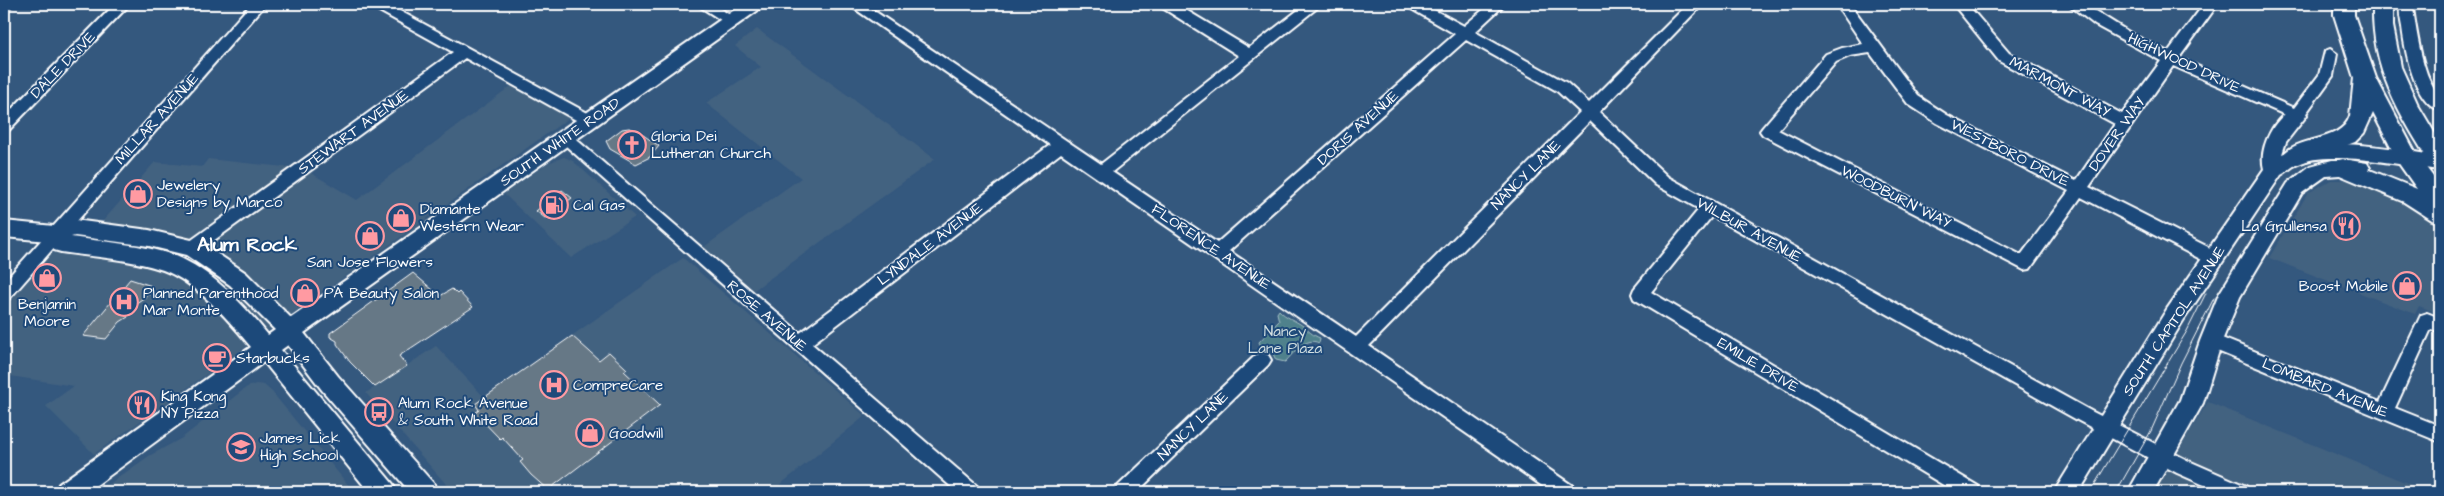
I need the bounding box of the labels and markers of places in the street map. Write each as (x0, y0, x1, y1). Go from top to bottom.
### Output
place label: Gloria Dei Lutheran Church (651, 126, 771, 164)
church icon: Gloria Dei Lutheran Church (617, 130, 647, 160)
place label: Jewelery Designs by Marco (157, 175, 283, 214)
shop icon: Jewelery Designs by Marco (123, 179, 153, 209)
fuel station icon: Cal Gas (539, 190, 569, 220)
place label: Cal Gas (573, 195, 626, 216)
place label: Diamante Western Wear (420, 199, 524, 237)
shop icon: Diamante Western Wear (386, 203, 416, 233)
restaurant icon: La Grullensa (2331, 211, 2361, 241)
place label: La Grullensa (2241, 216, 2327, 237)
shop icon: San Jose Flowers (355, 221, 385, 251)
place label: San Jose Flowers (307, 252, 433, 273)
shop icon: Benjamin Moore (32, 263, 62, 293)
shop icon: Boost Mobile (2392, 271, 2422, 301)
place label: Boost Mobile (2299, 276, 2388, 297)
shop icon: PA Beauty Salon (290, 278, 320, 308)
place label: Planned Parenthood Mar Monte (143, 283, 279, 321)
place label: PA Beauty Salon (324, 283, 440, 305)
hospital icon: Planned Parenthood Mar Monte (109, 287, 139, 317)
place label: Benjamin Moore (18, 294, 77, 332)
cafe icon: Starbucks (202, 343, 232, 373)
place label: Starbucks (236, 348, 310, 369)
hospital icon: CompreCare (539, 370, 569, 400)
place label: CompreCare (573, 375, 663, 396)
place label: King Kong NY Pizza (161, 386, 227, 424)
restaurant icon: King Kong NY Pizza (127, 390, 157, 420)
place label: Alum Rock Avenue & South White Road (398, 393, 538, 431)
bus stop icon: Alum Rock Avenue & South White Road (364, 397, 394, 427)
shop icon: Goodwill (575, 418, 605, 448)
place label: Goodwill (609, 423, 663, 444)
place label: James Lick High School (260, 428, 340, 467)
school or university icon: James Lick High School (226, 432, 256, 462)

